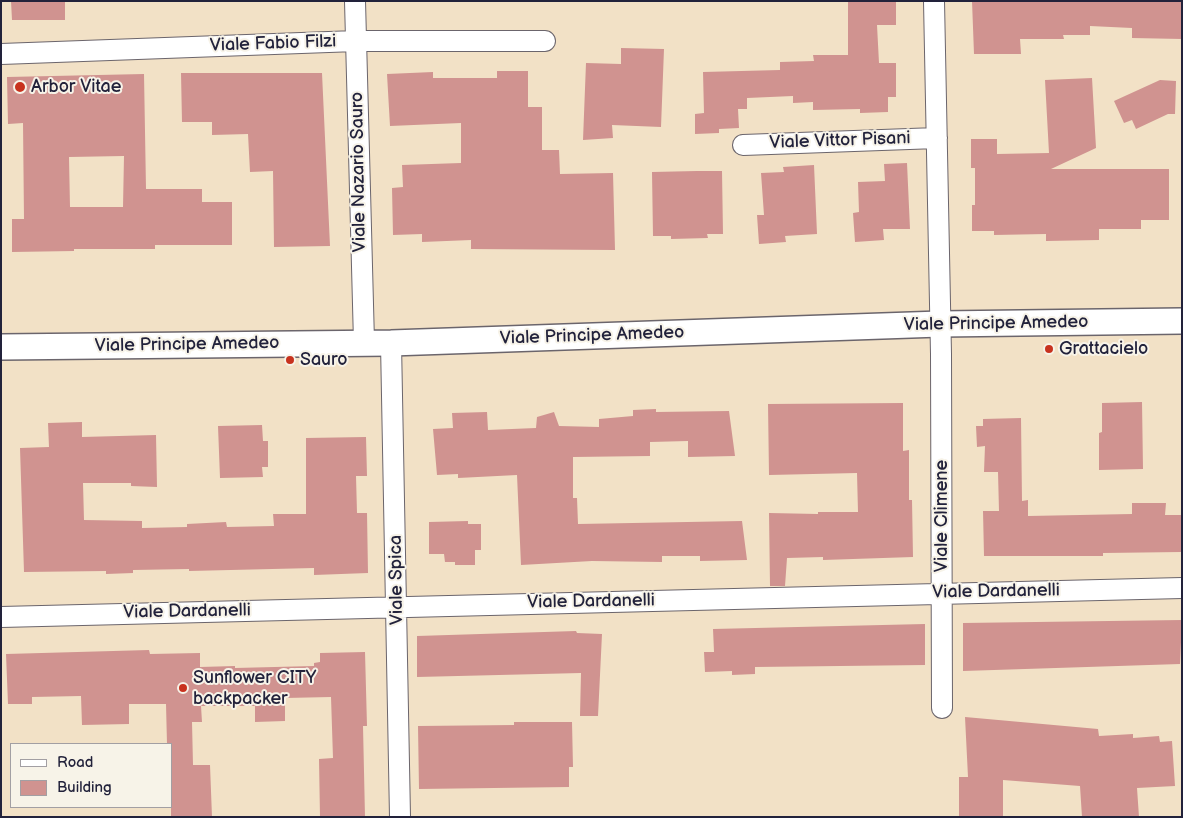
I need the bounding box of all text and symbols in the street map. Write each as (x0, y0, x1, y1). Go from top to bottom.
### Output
street label: Viale Fabio Filzi (209, 31, 337, 57)
place label: Arbor Vitae (31, 76, 121, 98)
marker: Arbor Vitae (13, 80, 27, 94)
street label: Viale Nazario Sauro (347, 92, 371, 252)
street label: Viale Vittor Pisani (769, 128, 911, 154)
street label: Viale Principe Amedeo (903, 312, 1089, 336)
street label: Viale Principe Amedeo (499, 322, 685, 350)
street label: Viale Principe Amedeo (94, 333, 280, 357)
place label: Grattacielo (1059, 338, 1148, 360)
marker: Grattacielo (1043, 343, 1055, 355)
place label: Sauro (300, 349, 347, 371)
marker: Sauro (284, 354, 296, 366)
street label: Viale Climene (931, 460, 953, 572)
street label: Viale Spica (385, 535, 409, 625)
street label: Viale Dardanelli (932, 580, 1060, 604)
street label: Viale Dardanelli (527, 590, 655, 614)
street label: Viale Dardanelli (123, 600, 251, 624)
place label: Sunflower CITY backpacker (193, 667, 316, 710)
marker: Sunflower CITY backpacker (177, 682, 189, 694)
legend (10, 743, 172, 808)
text: Road (57, 753, 93, 772)
text: Building (57, 778, 112, 797)

